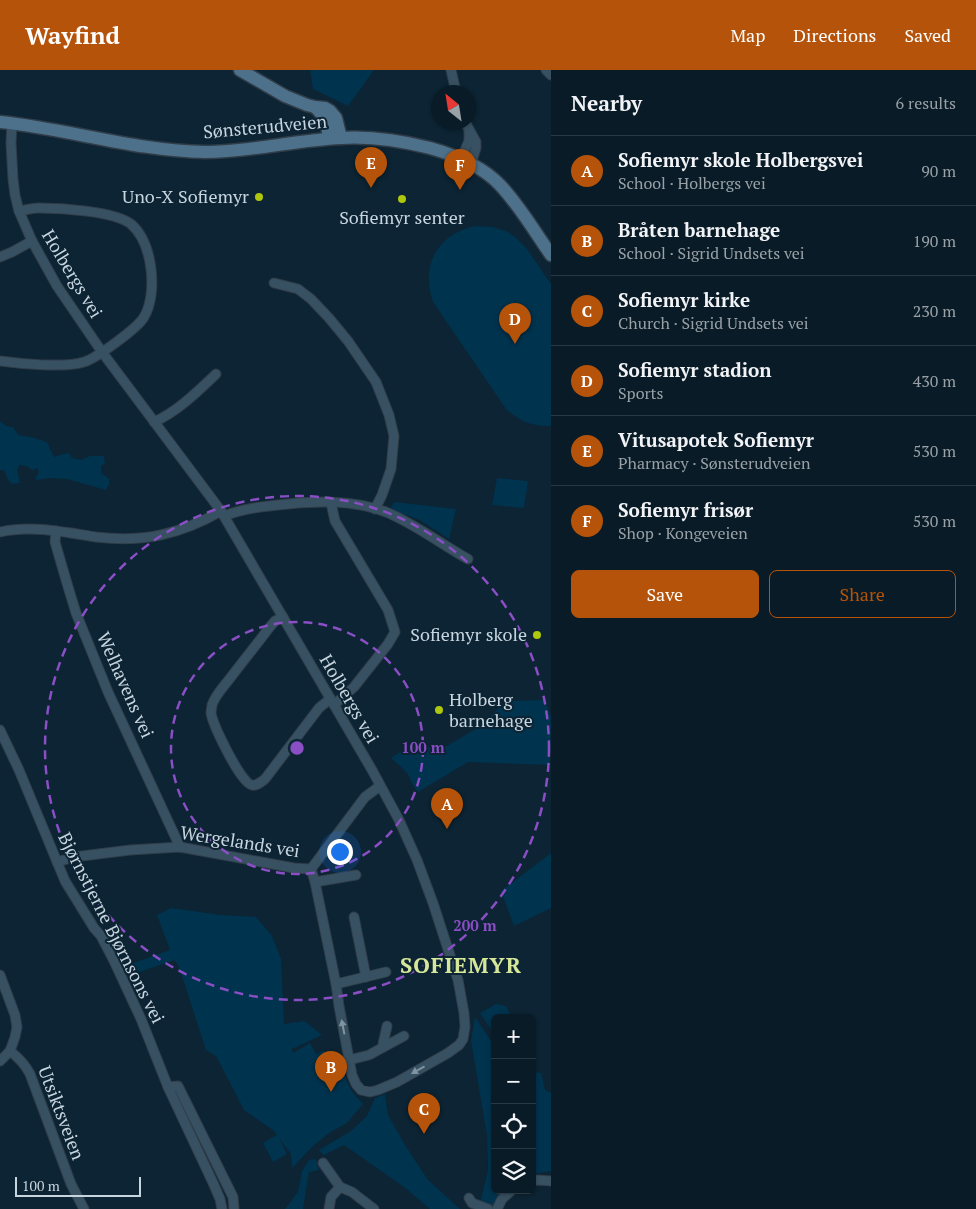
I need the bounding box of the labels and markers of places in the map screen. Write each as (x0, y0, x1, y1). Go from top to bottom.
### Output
pin: E (355, 147, 387, 188)
pin: F (444, 149, 476, 190)
place label: Uno-X Sofiemyr (122, 184, 249, 208)
marker: Uno-X Sofiemyr (253, 191, 265, 203)
marker: Sofiemyr senter (396, 193, 408, 205)
place label: Sofiemyr senter (339, 205, 465, 229)
pin: D (499, 303, 531, 344)
place label: Sofiemyr skole (410, 622, 527, 646)
marker: Sofiemyr skole (531, 629, 543, 641)
place label: Holberg barnehage (449, 687, 533, 732)
marker: Holberg barnehage (433, 704, 445, 716)
centre of rings (288, 739, 306, 757)
pin: A (431, 788, 463, 829)
pin: B (315, 1051, 347, 1092)
pin: C (408, 1093, 440, 1134)

